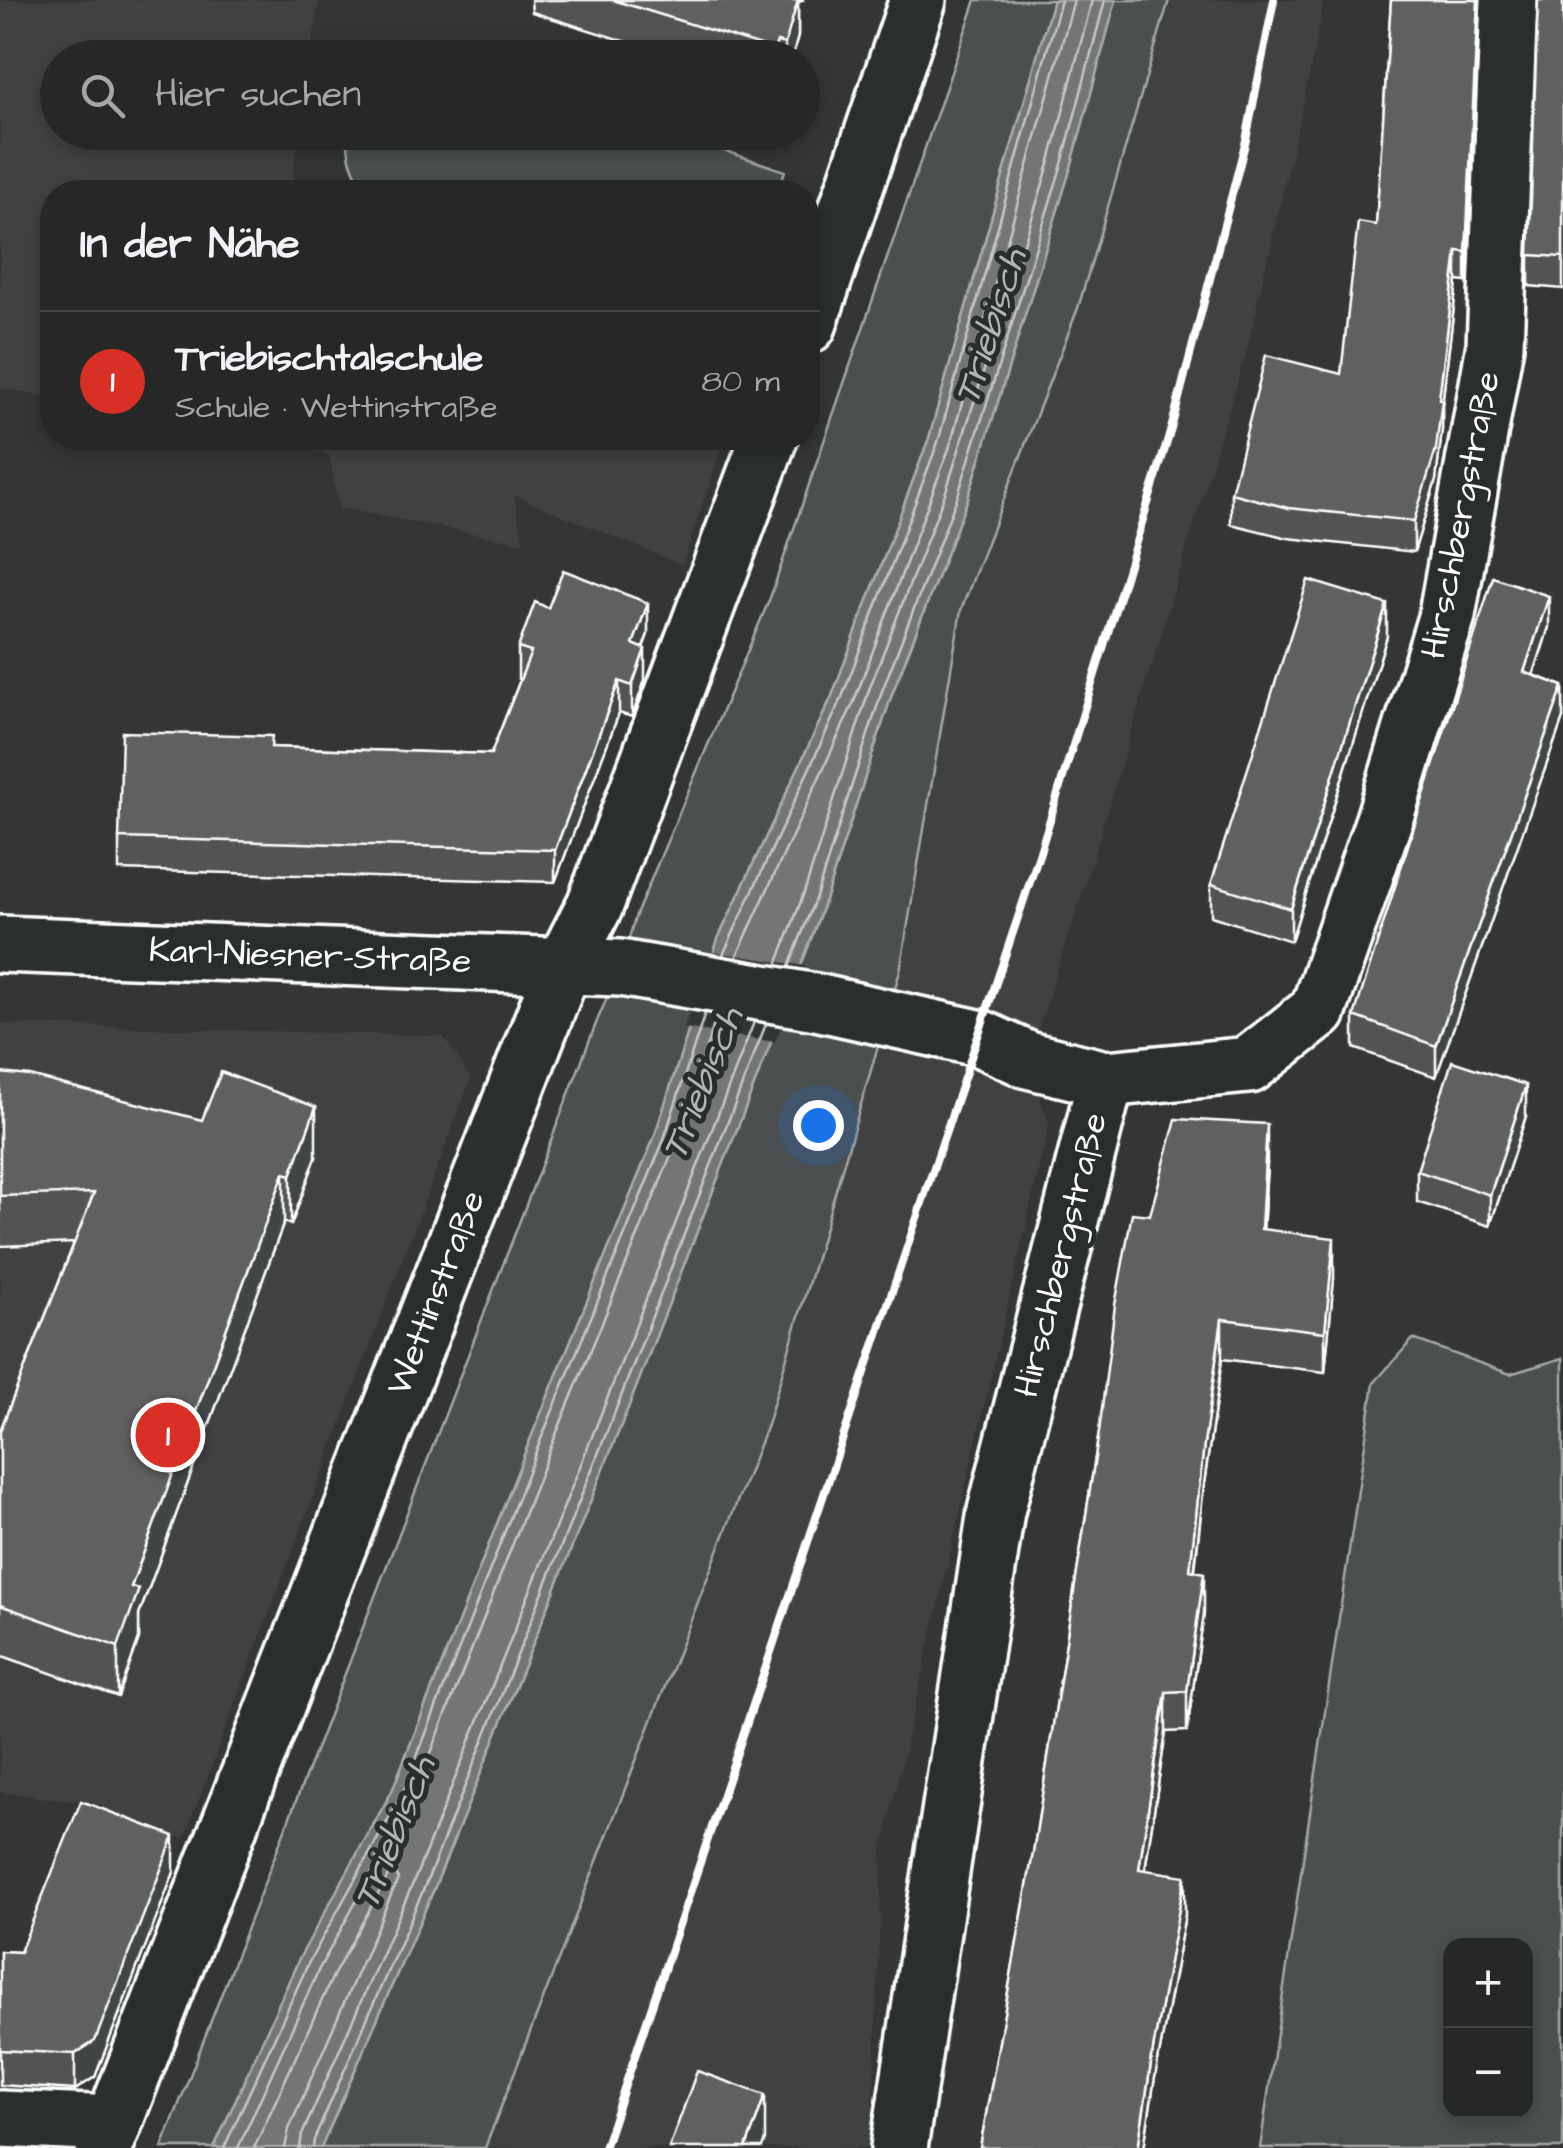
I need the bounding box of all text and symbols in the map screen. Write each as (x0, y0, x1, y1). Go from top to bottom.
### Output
search box (40, 40, 820, 150)
icon: search (75, 68, 130, 123)
text: Hier suchen (155, 69, 361, 121)
text: In der Nähe (80, 216, 300, 274)
water label: Triebisch (942, 241, 1041, 411)
text: Triebischtalschule (175, 333, 483, 385)
text: 1 (110, 359, 115, 404)
text: 80 m (701, 359, 780, 404)
street label: Hirschbergstraße (1409, 367, 1515, 663)
text: Schule · Wettinstraße (175, 385, 498, 430)
street label: Karl-Niesner-Straße (148, 926, 472, 986)
water label: Triebisch (649, 998, 758, 1168)
your location (793, 1100, 844, 1151)
street label: Hirschbergstraße (1002, 1108, 1122, 1403)
street label: Wettinstraße (374, 1184, 498, 1402)
pin: 1 (136, 1398, 200, 1472)
water label: Triebisch (341, 1747, 450, 1917)
map controls (1443, 1938, 1533, 2118)
button: + (1443, 1938, 1533, 2028)
button: − (1443, 2028, 1533, 2118)

